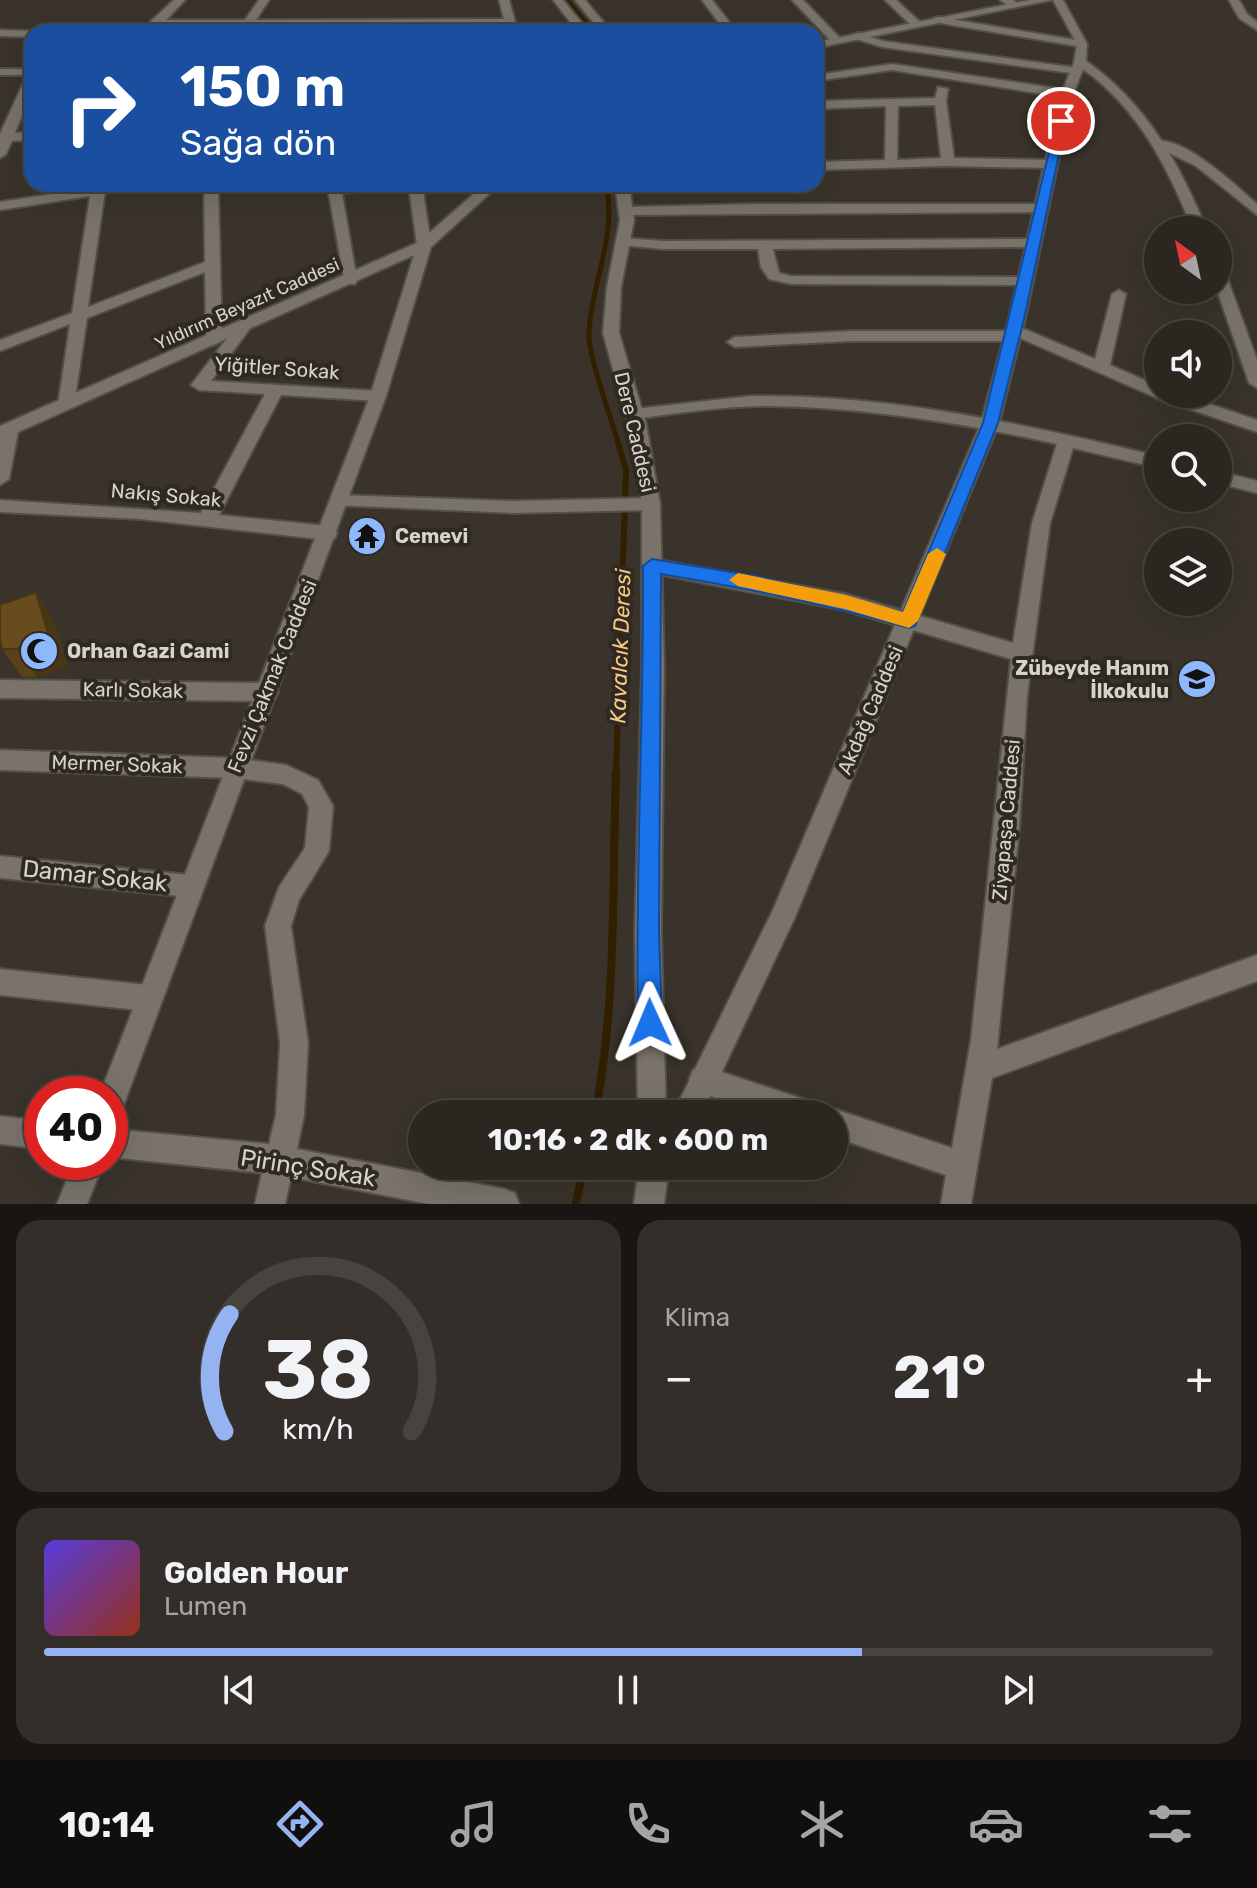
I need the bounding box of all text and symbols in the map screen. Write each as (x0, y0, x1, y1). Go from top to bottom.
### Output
text: 150 m (180, 54, 345, 120)
icon: right (48, 56, 152, 160)
pin (1027, 87, 1095, 155)
icon: arrive (1039, 99, 1083, 143)
text: Sağa dön (180, 121, 336, 164)
north arrow (1144, 216, 1232, 304)
map controls (1144, 216, 1232, 616)
street label: Yıldırım Beyazıt Caddesi (151, 253, 343, 355)
button: sound (1144, 320, 1232, 408)
street label: Yiğitler Sokak (214, 352, 341, 384)
street label: Dere Caddesi (609, 369, 661, 495)
button: search (1144, 424, 1232, 512)
street label: Nakış Sokak (110, 478, 223, 512)
temple icon: Cemevi (346, 515, 388, 557)
place label: Cemevi (395, 524, 468, 548)
button: layers (1144, 528, 1232, 616)
water label: Kavalcık Deresi (604, 567, 637, 724)
street label: Fevzi Çakmak Caddesi (222, 576, 322, 776)
mosque icon: Orhan Gazi Cami (18, 630, 60, 672)
place label: Orhan Gazi Cami (67, 639, 229, 663)
street label: Akdağ Caddesi (832, 642, 908, 778)
place label: Zübeyde Hanım İlkokulu (1015, 656, 1169, 703)
school or university icon: Zübeyde Hanım İlkokulu (1176, 658, 1218, 700)
street label: Karlı Sokak (83, 677, 184, 703)
street label: Ziyapaşa Caddesi (987, 738, 1025, 902)
street label: Mermer Sokak (51, 750, 184, 778)
street label: Damar Sokak (21, 854, 169, 898)
position arrow (608, 981, 692, 1065)
speed limit sign: 40 (24, 1076, 128, 1180)
text: 10:16 · 2 dk · 600 m (488, 1122, 768, 1158)
street label: Pirinç Sokak (239, 1144, 378, 1193)
text: Klima (665, 1302, 730, 1333)
text: 38 (263, 1320, 374, 1419)
text: 21° (893, 1342, 986, 1413)
text: − (665, 1352, 693, 1404)
text: + (1186, 1352, 1213, 1404)
text: km/h (283, 1412, 354, 1446)
text: Golden Hour (164, 1555, 348, 1591)
text: Lumen (164, 1591, 247, 1622)
icon: previous (217, 1668, 261, 1712)
icon: pause (606, 1668, 650, 1712)
icon: next (996, 1668, 1040, 1712)
icon: directions (272, 1796, 328, 1852)
icon: music (446, 1796, 502, 1852)
icon: phone (620, 1796, 676, 1852)
icon: climate (794, 1796, 850, 1852)
icon: car (968, 1796, 1024, 1852)
icon: filters (1142, 1796, 1198, 1852)
text: 10:14 (59, 1803, 154, 1846)

